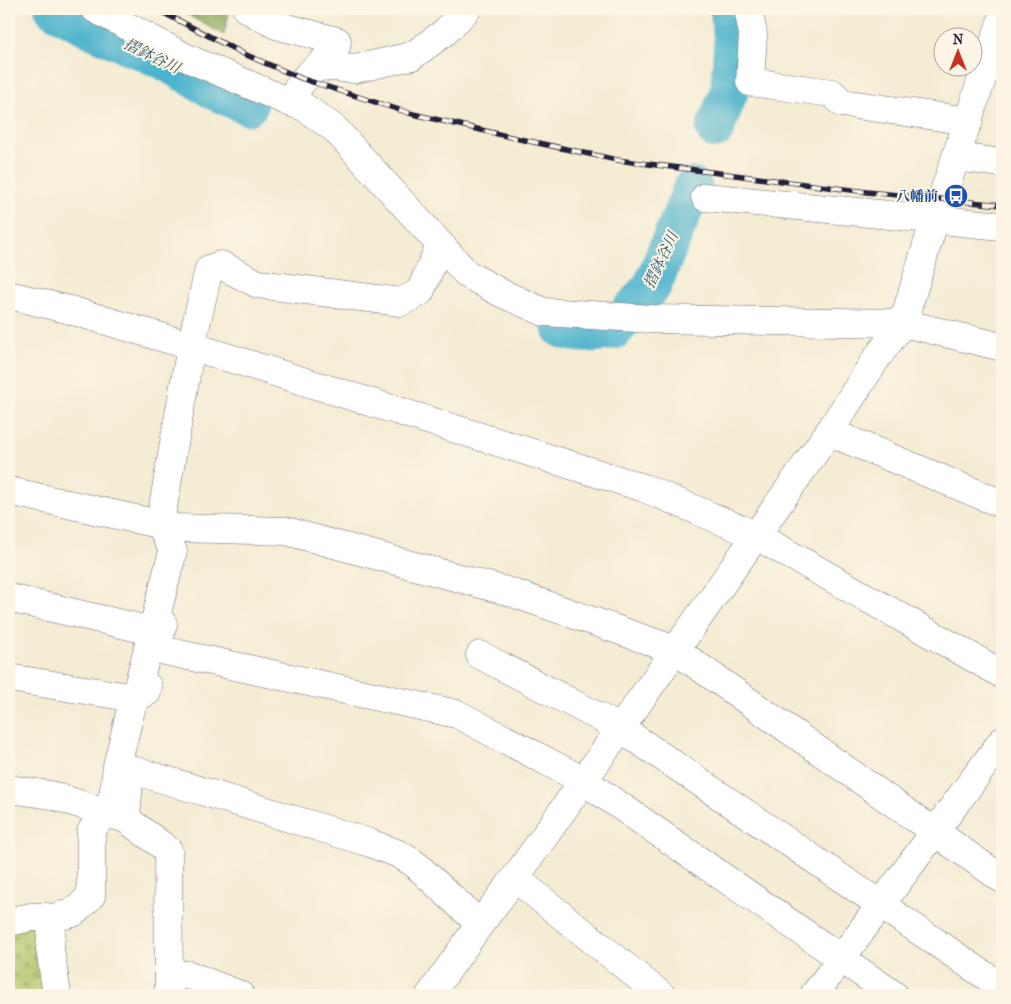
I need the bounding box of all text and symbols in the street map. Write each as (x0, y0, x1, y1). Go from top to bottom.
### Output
north arrow (934, 28, 984, 78)
text: N (953, 31, 964, 48)
water label: 摺鉢谷川 (121, 35, 185, 78)
bus stop icon: 八幡前 (943, 183, 969, 209)
place label: 八幡前 (896, 188, 938, 205)
water label: 摺鉢谷川 (640, 227, 683, 291)

